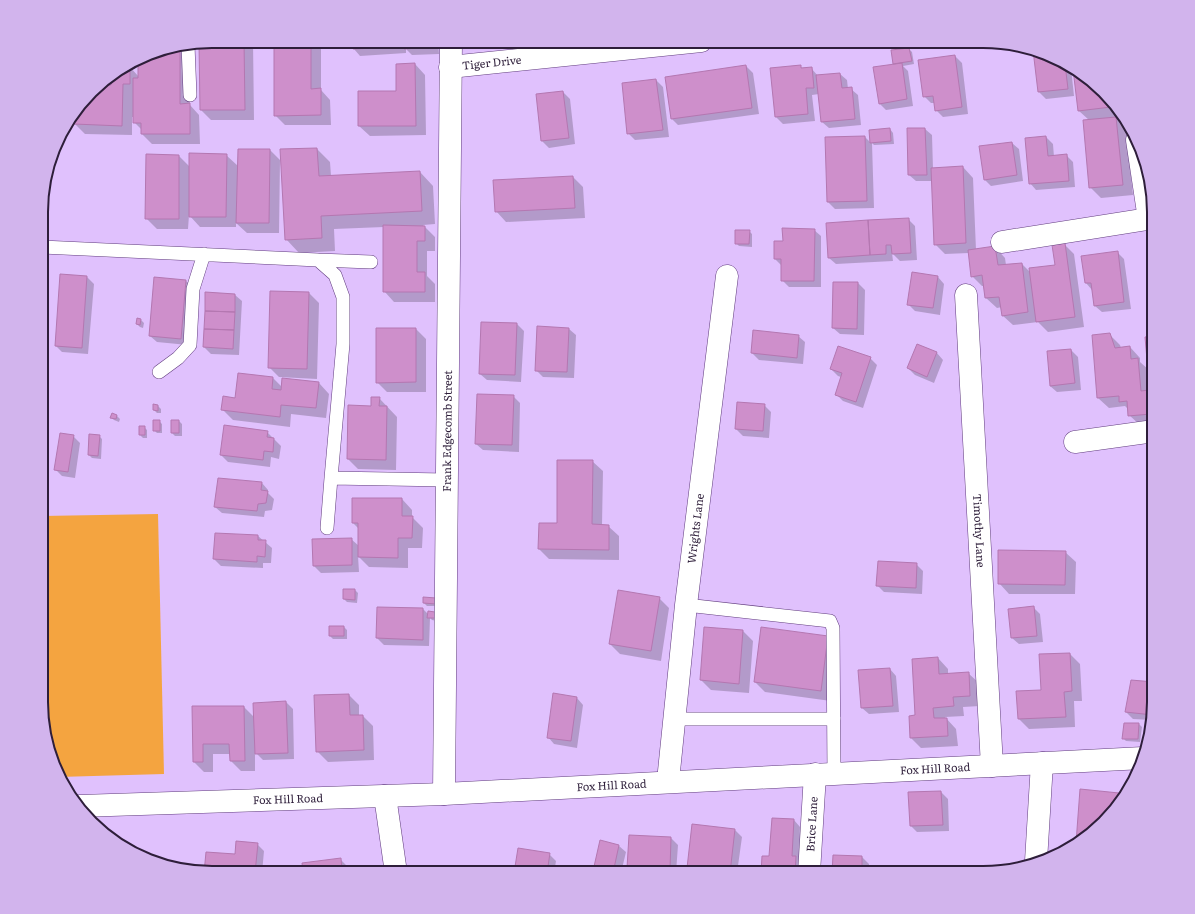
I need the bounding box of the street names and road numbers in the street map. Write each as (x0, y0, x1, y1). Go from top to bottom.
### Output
street label: Tiger Drive (461, 51, 522, 73)
street label: Frank Edgecomb Street (438, 370, 455, 492)
street label: Wrights Lane (682, 492, 707, 564)
street label: Timothy Lane (970, 493, 990, 568)
street label: Fox Hill Road (900, 758, 971, 778)
street label: Fox Hill Road (576, 775, 647, 794)
street label: Fox Hill Road (253, 789, 323, 807)
street label: Brice Lane (801, 796, 821, 852)

